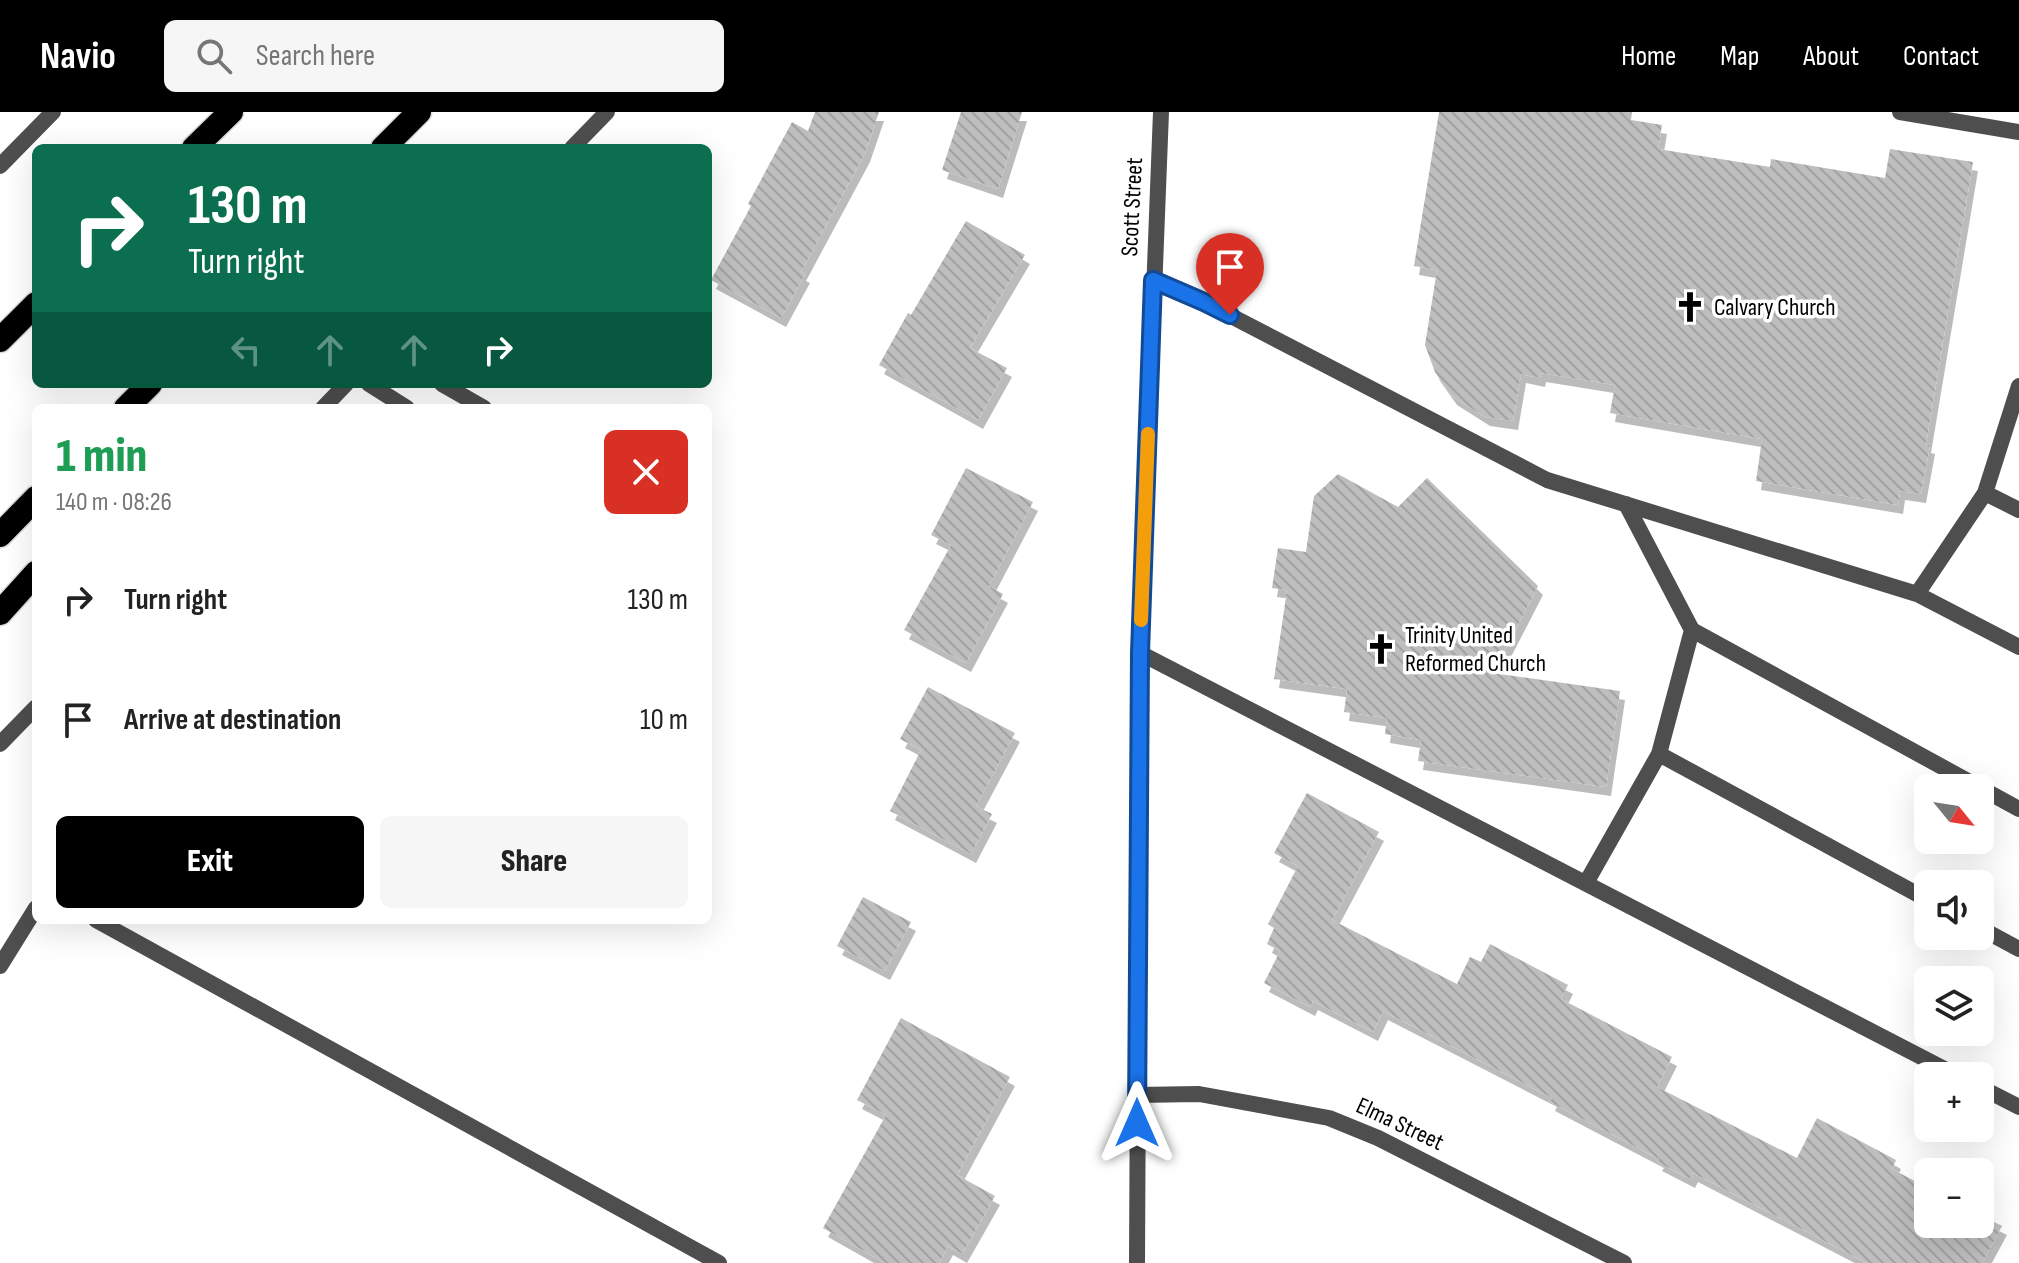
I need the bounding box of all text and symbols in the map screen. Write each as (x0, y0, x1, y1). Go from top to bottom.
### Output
search box (164, 20, 724, 92)
text: Navio (40, 34, 116, 79)
icon: search (192, 34, 236, 78)
text: Search here (256, 38, 375, 74)
text: Home (1621, 40, 1676, 73)
text: Map (1720, 40, 1759, 73)
text: About (1803, 40, 1859, 73)
text: Contact (1903, 40, 1979, 73)
street label: Scott Street (1115, 157, 1149, 257)
text: 130 m (188, 173, 308, 240)
icon: right (56, 176, 160, 280)
pin (1196, 233, 1264, 315)
text: Turn right (188, 241, 305, 284)
icon: arrive (1208, 245, 1252, 289)
church icon: Calvary Church (1673, 290, 1707, 324)
place label: Calvary Church (1714, 293, 1836, 322)
icon: left (224, 328, 268, 372)
icon: ahead (308, 328, 352, 372)
icon: ahead (392, 328, 436, 372)
icon: right (476, 328, 520, 372)
text: 1 min (56, 428, 147, 485)
button: close (604, 430, 688, 514)
text: 140 m · 08:26 (56, 487, 172, 518)
icon: right (56, 578, 100, 622)
text: Turn right (124, 582, 227, 618)
text: 130 m (628, 582, 688, 618)
place label: Trinity United Reformed Church (1405, 621, 1546, 678)
church icon: Trinity United Reformed Church (1364, 632, 1398, 666)
icon: arrive (56, 698, 100, 742)
text: Arrive at destination (124, 702, 341, 738)
text: 10 m (640, 702, 688, 738)
north arrow (1914, 774, 1994, 854)
map controls (1914, 774, 1994, 1238)
button: Exit (56, 816, 364, 908)
button: Share (380, 816, 688, 908)
button: sound (1914, 870, 1994, 950)
button: layers (1914, 966, 1994, 1046)
button: + (1914, 1062, 1994, 1142)
position arrow (1095, 1081, 1179, 1165)
street label: Elma Street (1352, 1091, 1448, 1157)
button: − (1914, 1158, 1994, 1238)

